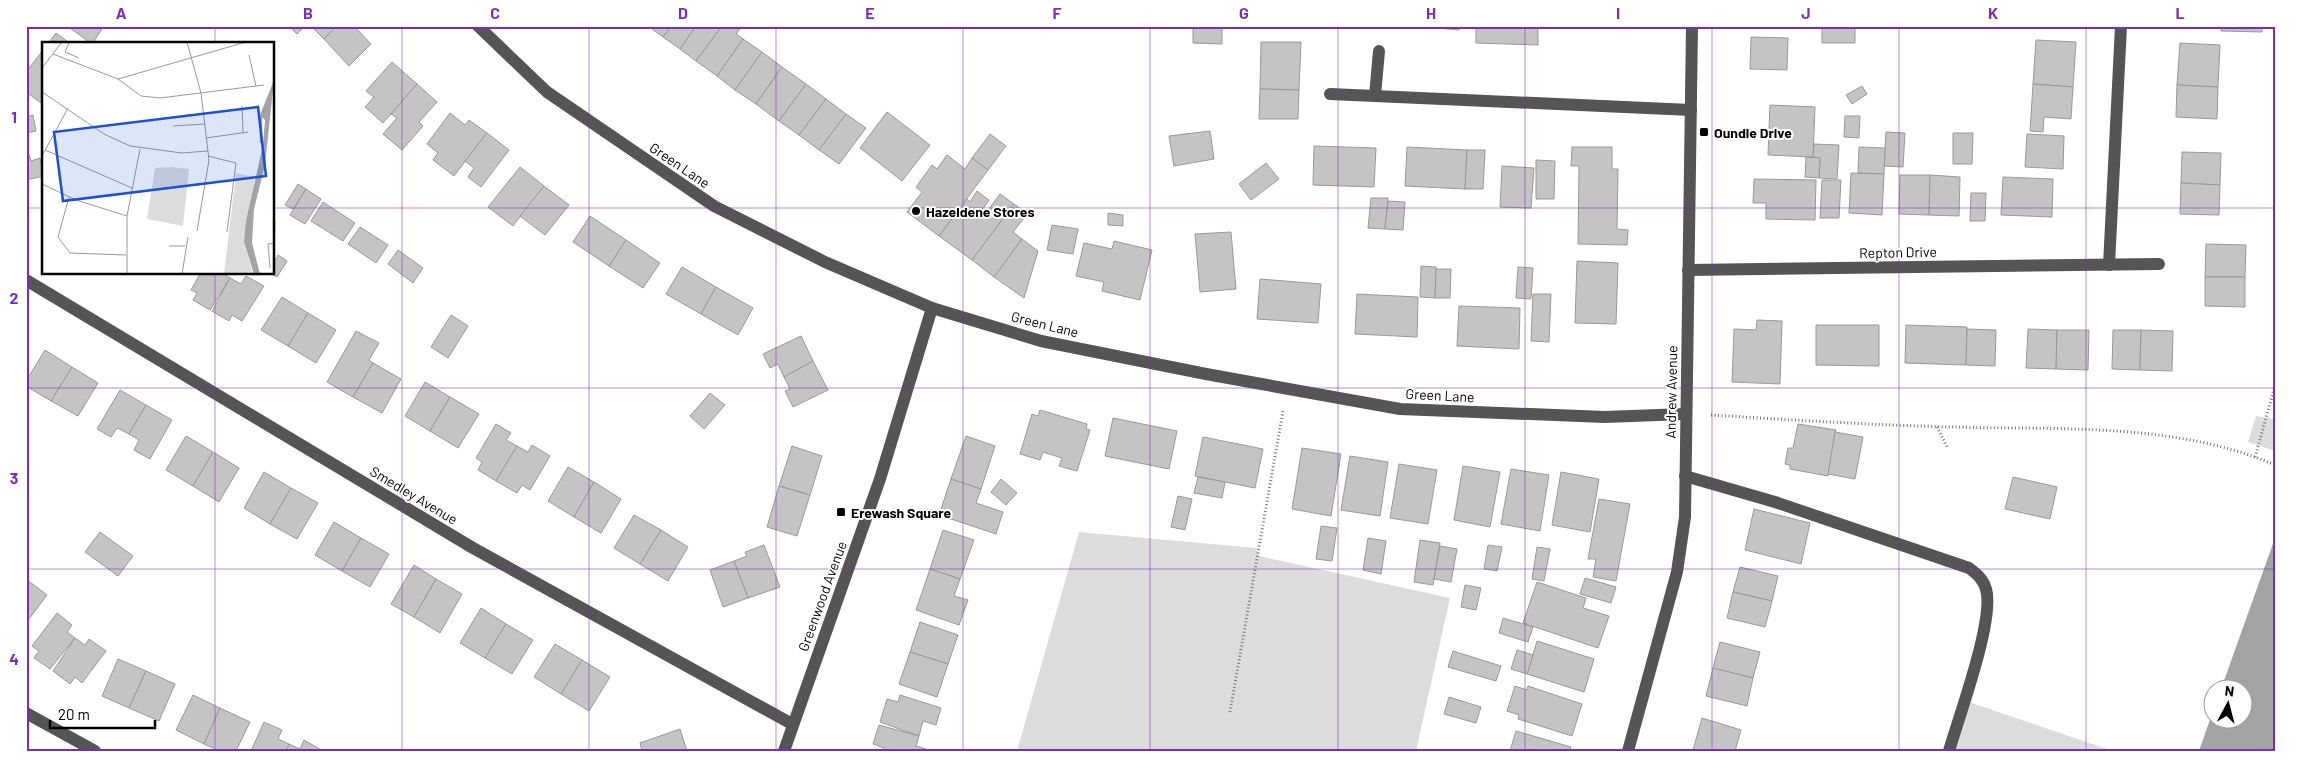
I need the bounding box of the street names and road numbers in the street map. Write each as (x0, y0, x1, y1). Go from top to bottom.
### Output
street label: Green Lane (647, 139, 713, 191)
street label: Repton Drive (1859, 243, 1937, 261)
street label: Green Lane (1010, 307, 1080, 341)
street label: Andrew Avenue (1662, 345, 1680, 439)
street label: Green Lane (1405, 385, 1475, 405)
street label: Smedley Avenue (367, 462, 461, 528)
street label: Greenwood Avenue (794, 539, 850, 653)

